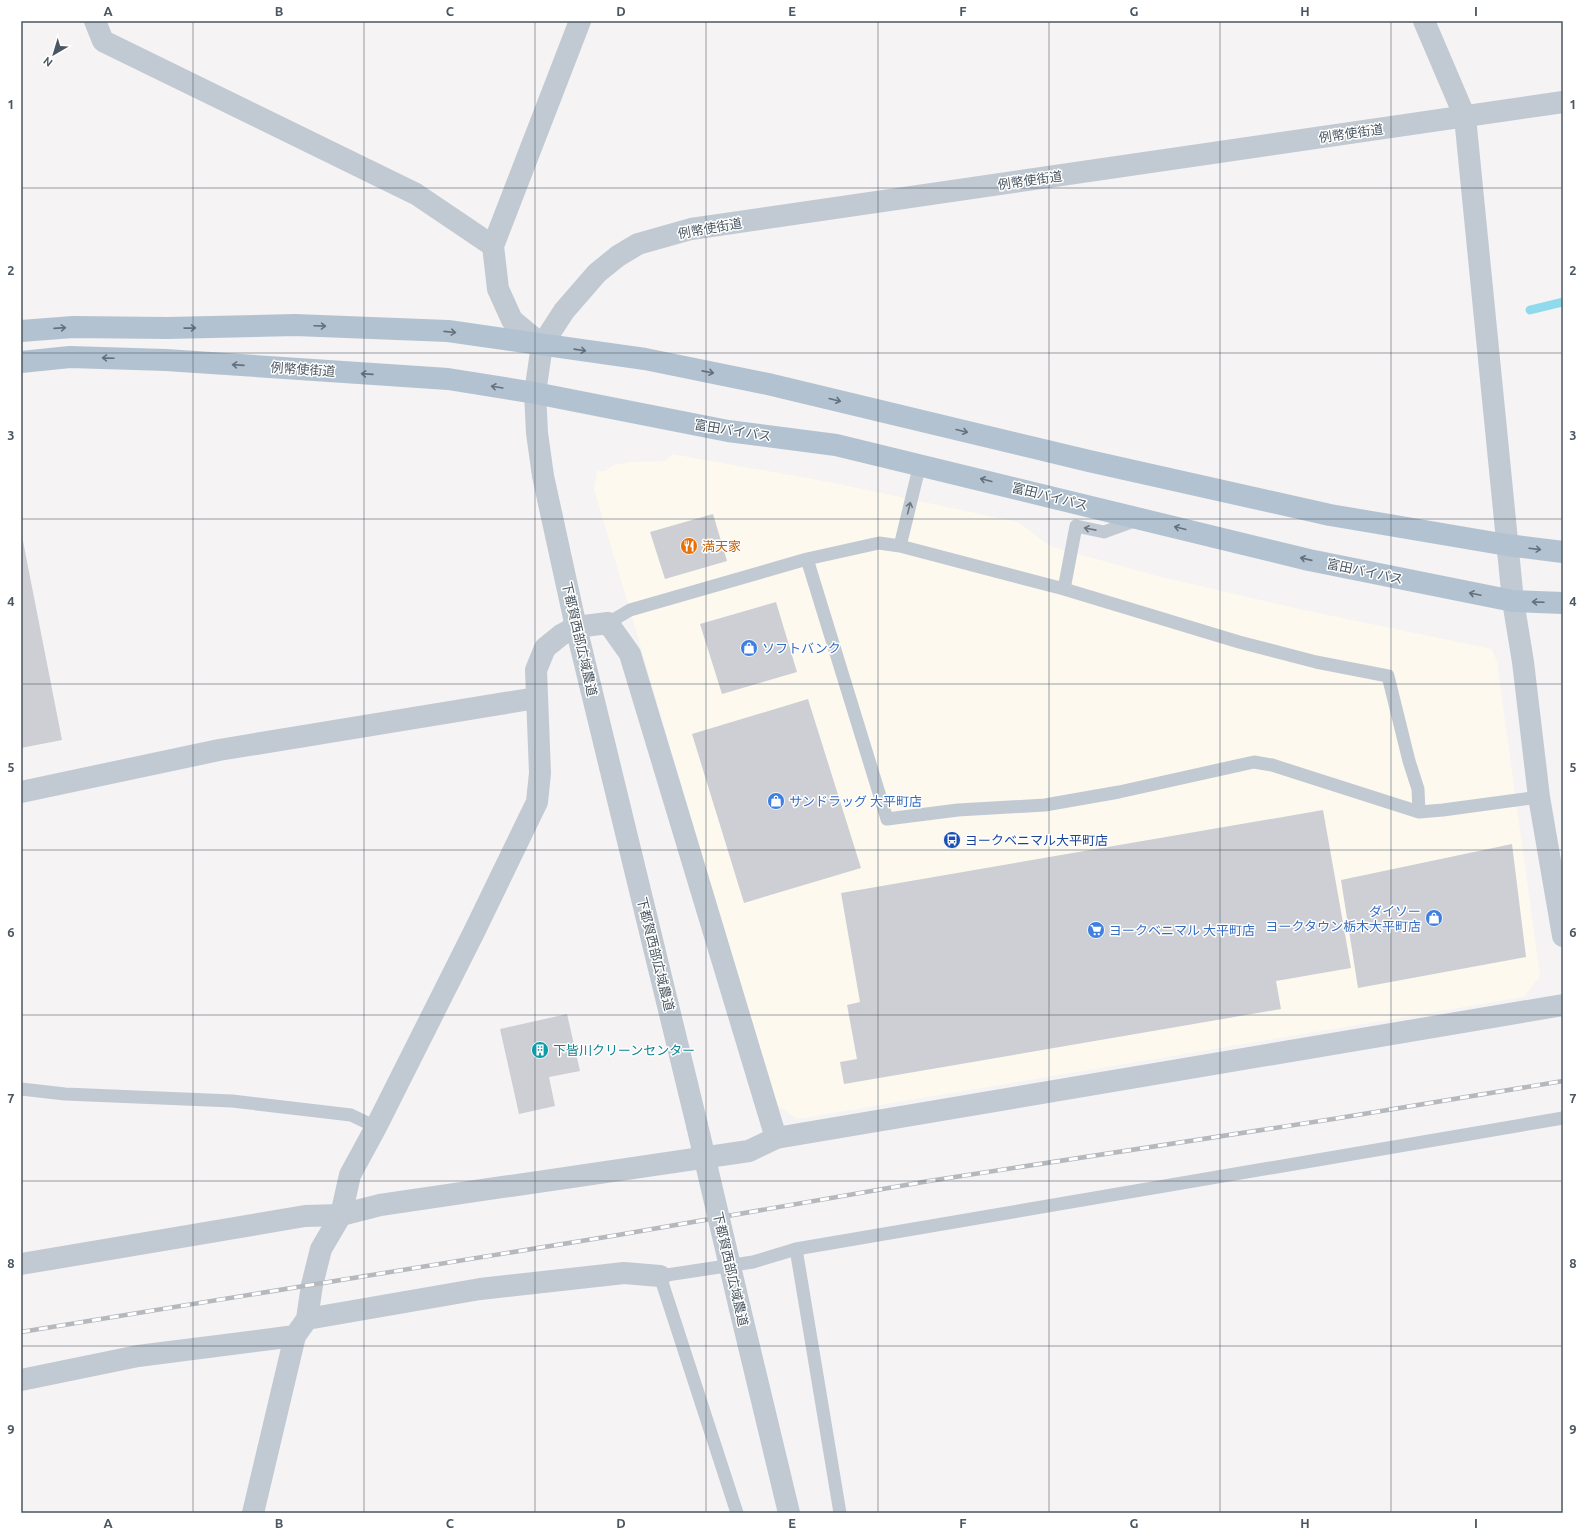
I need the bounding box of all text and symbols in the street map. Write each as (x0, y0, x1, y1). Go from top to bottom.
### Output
text: A (103, 4, 113, 18)
text: B (275, 4, 284, 18)
text: C (446, 4, 455, 18)
text: D (616, 4, 626, 18)
text: E (788, 4, 796, 18)
text: F (959, 4, 967, 18)
text: G (1130, 4, 1139, 18)
text: H (1300, 4, 1310, 18)
text: I (1474, 4, 1478, 18)
north arrow (34, 34, 74, 74)
text: N (41, 55, 55, 69)
text: 1 (7, 97, 15, 111)
text: 1 (1569, 97, 1577, 111)
street label: 例幣使街道 (1318, 122, 1384, 144)
street label: 例幣使街道 (997, 169, 1063, 191)
street label: 例幣使街道 (677, 215, 743, 241)
text: 2 (7, 263, 15, 277)
text: 2 (1569, 263, 1577, 277)
one-way arrow (313, 323, 326, 330)
one-way arrow (183, 324, 196, 332)
one-way arrow (53, 325, 66, 332)
one-way arrow (443, 328, 456, 335)
one-way arrow (573, 346, 586, 354)
one-way arrow (102, 355, 115, 362)
street label: 例幣使街道 (270, 360, 336, 378)
one-way arrow (232, 361, 245, 368)
one-way arrow (701, 368, 714, 376)
one-way arrow (361, 370, 374, 377)
one-way arrow (491, 383, 504, 391)
one-way arrow (828, 397, 841, 405)
street label: 富田バイパス (694, 417, 772, 443)
one-way arrow (955, 427, 968, 435)
text: 3 (7, 428, 15, 442)
text: 3 (1569, 428, 1577, 442)
one-way arrow (979, 476, 992, 483)
street label: 富田バイパス (1011, 480, 1089, 512)
one-way arrow (906, 502, 913, 515)
one-way arrow (1174, 524, 1187, 531)
one-way arrow (1084, 525, 1097, 533)
restaurant icon: 満天家 (679, 536, 699, 556)
place label: 満天家 (702, 539, 741, 553)
one-way arrow (1528, 545, 1541, 552)
one-way arrow (1300, 554, 1313, 562)
street label: 富田バイパス (1326, 556, 1404, 586)
street label: 下都賀西部広域農道 (560, 580, 600, 698)
one-way arrow (1468, 589, 1481, 597)
text: 4 (7, 594, 15, 608)
text: 4 (1569, 594, 1577, 608)
one-way arrow (1532, 598, 1545, 606)
shop icon: ソフトバンク (739, 638, 759, 658)
place label: ソフトバンク (762, 641, 841, 655)
text: 5 (7, 760, 15, 774)
text: 5 (1569, 760, 1577, 774)
shop icon: サンドラッグ 大平町店 (766, 791, 786, 811)
place label: サンドラッグ 大平町店 (789, 794, 922, 808)
bus stop icon: ヨークベニマル大平町店 (942, 830, 962, 850)
place label: ヨークベニマル大平町店 (965, 833, 1108, 847)
street label: 下都賀西部広域農道 (635, 896, 677, 1012)
place label: ダイソー ヨークタウン栃木大平町店 (1266, 904, 1421, 933)
shop icon: ダイソー ヨークタウン栃木大平町店 (1424, 908, 1444, 928)
supermarket icon: ヨークベニマル 大平町店 (1086, 920, 1106, 940)
place label: ヨークベニマル 大平町店 (1109, 923, 1255, 937)
text: 6 (7, 925, 15, 939)
text: 6 (1569, 925, 1577, 939)
building icon: 下皆川クリーンセンター (530, 1040, 550, 1060)
place label: 下皆川クリーンセンター (553, 1043, 695, 1057)
text: 7 (7, 1091, 15, 1105)
text: 7 (1569, 1091, 1577, 1105)
street label: 下都賀西部広域農道 (711, 1210, 751, 1328)
text: 8 (7, 1256, 15, 1270)
text: 8 (1569, 1256, 1577, 1270)
text: 9 (7, 1422, 15, 1436)
text: 9 (1569, 1422, 1577, 1436)
text: A (103, 1516, 113, 1530)
text: B (275, 1516, 284, 1530)
text: C (446, 1516, 455, 1530)
text: D (616, 1516, 626, 1530)
text: E (788, 1516, 796, 1530)
text: F (959, 1516, 967, 1530)
text: G (1130, 1516, 1139, 1530)
text: H (1300, 1516, 1310, 1530)
text: I (1474, 1516, 1478, 1530)

